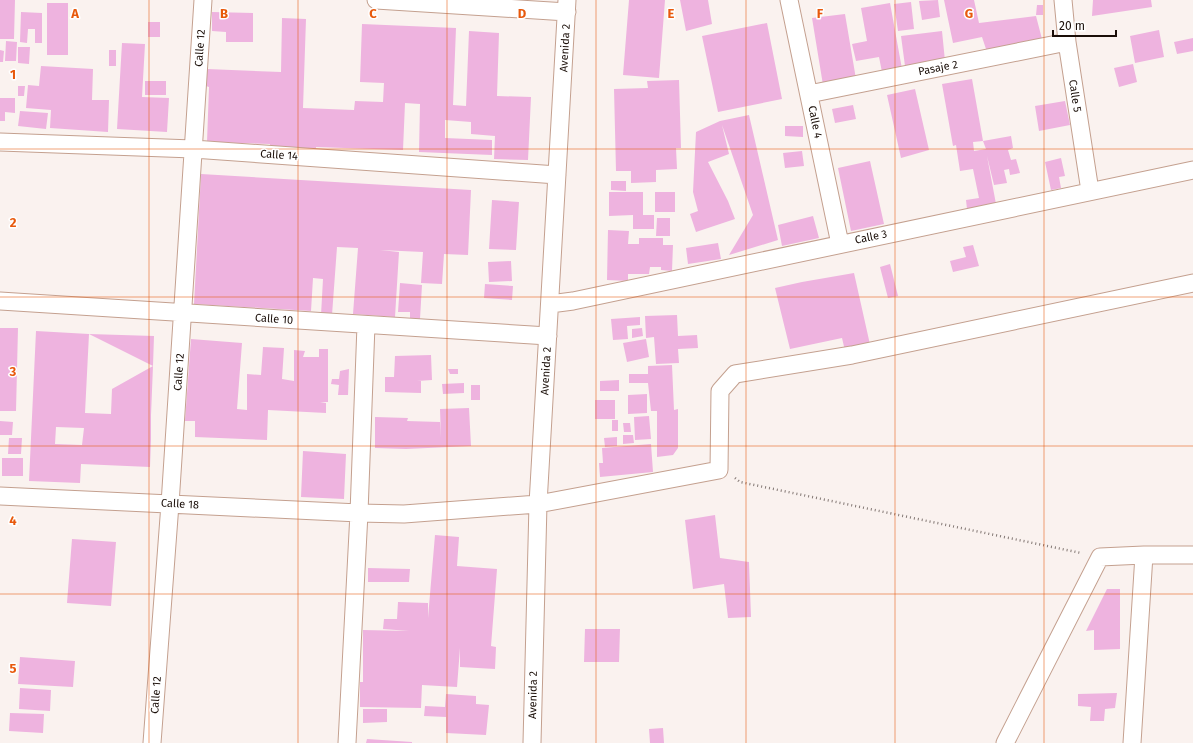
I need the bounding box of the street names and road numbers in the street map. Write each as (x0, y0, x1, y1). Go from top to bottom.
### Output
street label: Avenida 2 (557, 24, 573, 72)
street label: Calle 12 (192, 29, 208, 67)
street label: Pasaje 2 (917, 58, 959, 78)
street label: Calle 5 (1066, 79, 1084, 114)
street label: Calle 4 (805, 104, 825, 140)
street label: Calle 14 (260, 147, 298, 163)
street label: Calle 3 (854, 227, 888, 247)
street label: Calle 10 (255, 311, 293, 327)
street label: Avenida 2 (538, 347, 554, 395)
street label: Calle 12 (171, 353, 187, 391)
street label: Calle 18 (161, 497, 199, 511)
street label: Avenida 2 (526, 671, 540, 719)
street label: Calle 12 (148, 676, 164, 714)

